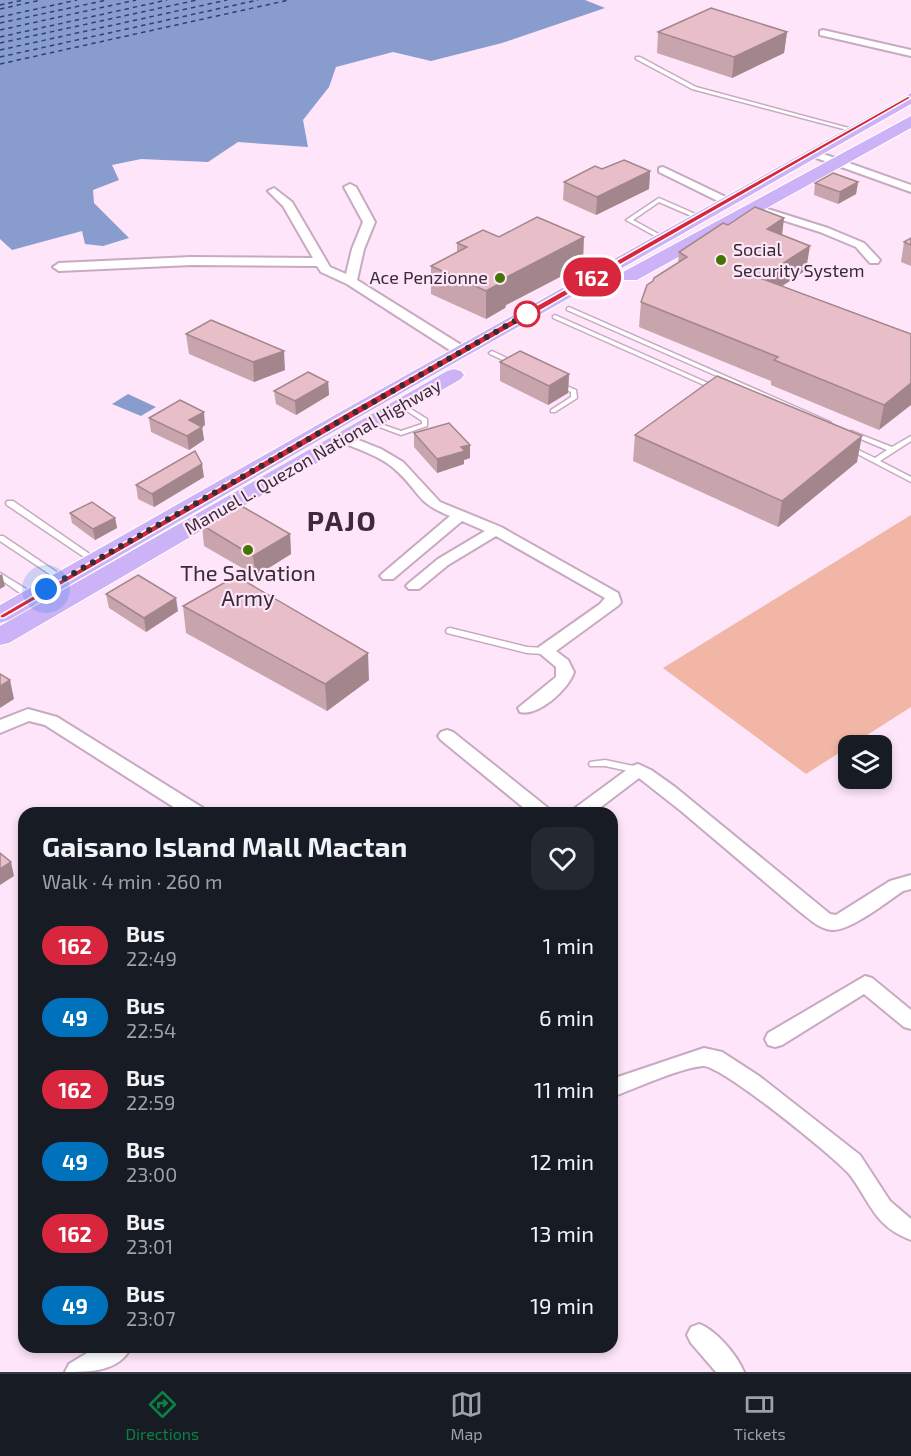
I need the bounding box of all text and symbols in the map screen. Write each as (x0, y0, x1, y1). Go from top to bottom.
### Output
place label: Social Security System (733, 238, 864, 281)
marker: Social Security System (714, 253, 728, 267)
line badge: 162 (558, 258, 626, 296)
text: 162 (575, 265, 609, 290)
place label: Ace Penzionne (369, 266, 488, 288)
marker: Ace Penzionne (493, 271, 507, 285)
unlabelled marker (514, 301, 540, 327)
street label: Manuel L. Quezon National Highway (180, 373, 445, 539)
district label: PAJO (307, 503, 377, 537)
marker: The Salvation Army (241, 543, 255, 557)
place label: The Salvation Army (180, 559, 316, 610)
your location (31, 574, 61, 604)
map controls (838, 735, 892, 789)
button: layers (838, 735, 892, 789)
button: heart (531, 827, 594, 890)
text: Gaisano Island Mall Mactan (42, 829, 407, 863)
text: Walk · 4 min · 260 m (42, 869, 222, 893)
text: Bus (126, 920, 165, 946)
text: 1 min (543, 932, 594, 958)
text: 162 (58, 933, 92, 958)
text: 22:49 (126, 946, 177, 970)
text: Bus (126, 992, 165, 1018)
text: 6 min (539, 1004, 594, 1030)
text: 49 (62, 1005, 88, 1030)
text: 22:54 (126, 1018, 176, 1042)
text: Bus (126, 1064, 165, 1090)
text: 11 min (534, 1076, 594, 1102)
text: 162 (58, 1077, 92, 1102)
text: 22:59 (126, 1090, 175, 1114)
text: Bus (126, 1136, 165, 1162)
text: 12 min (530, 1148, 594, 1174)
text: 49 (62, 1149, 88, 1174)
text: 23:00 (126, 1162, 177, 1186)
text: Bus (126, 1208, 165, 1234)
text: 13 min (531, 1220, 594, 1246)
text: 162 (58, 1221, 92, 1246)
text: 23:01 (126, 1234, 173, 1258)
text: Bus (126, 1280, 165, 1306)
text: 19 min (530, 1292, 594, 1318)
text: 49 (62, 1293, 88, 1318)
text: 23:07 (126, 1306, 175, 1330)
tab: Directions (125, 1388, 199, 1443)
tab: Map (450, 1388, 483, 1443)
tab: Tickets (734, 1388, 786, 1443)

